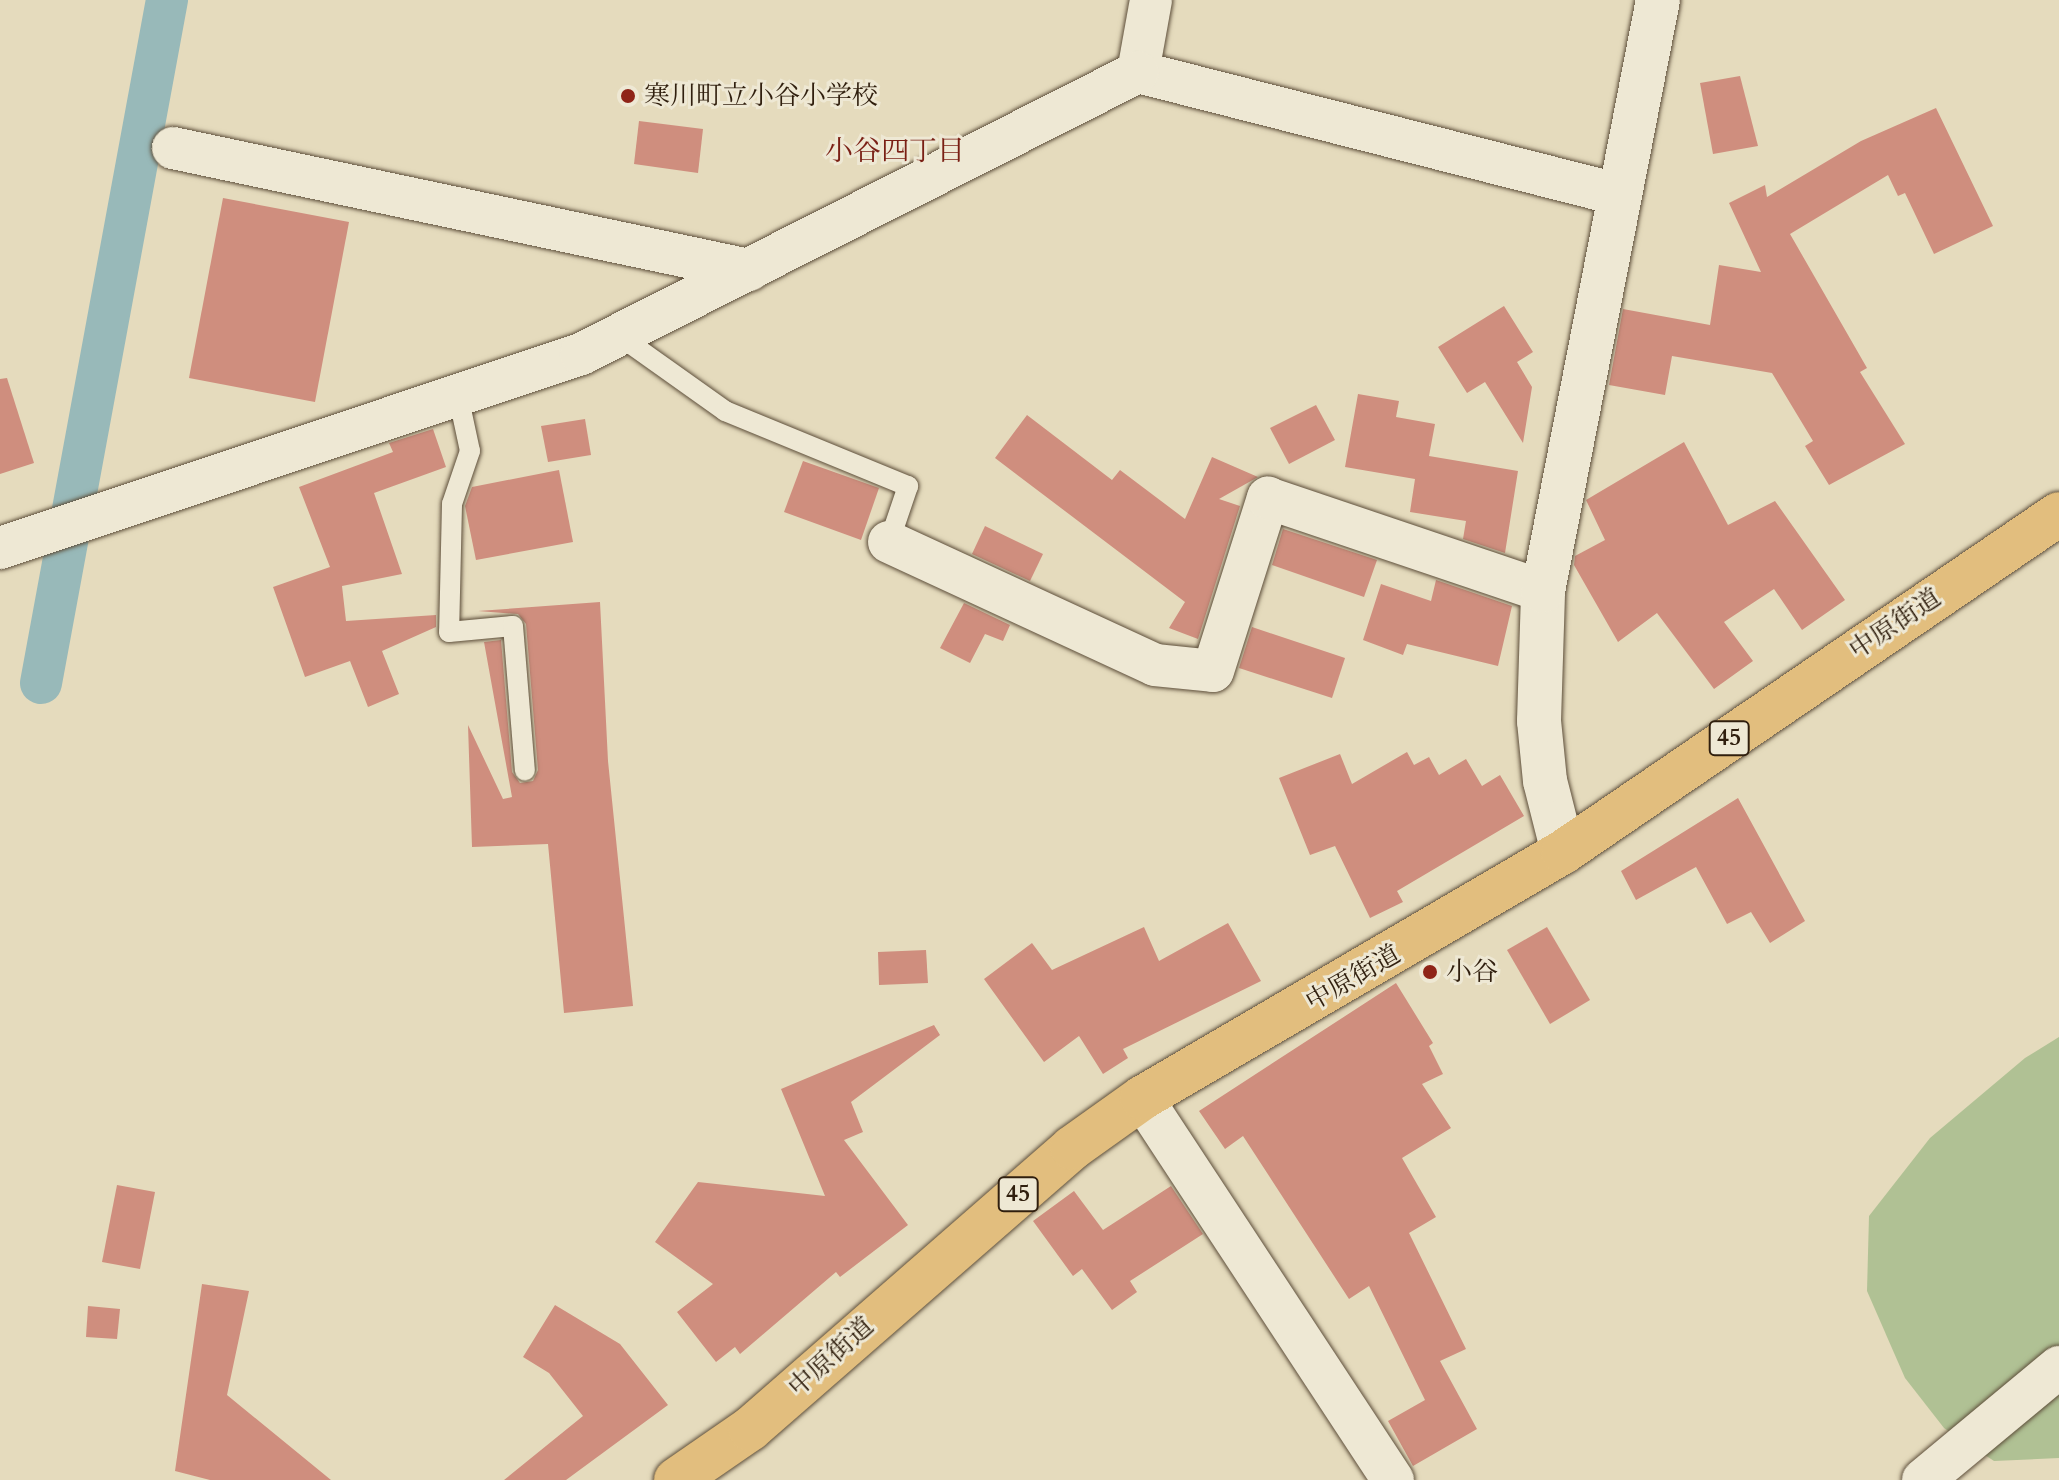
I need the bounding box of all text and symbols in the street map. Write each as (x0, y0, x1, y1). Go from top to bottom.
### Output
place label: 寒川町立小谷小学校 (644, 80, 878, 112)
marker: 寒川町立小谷小学校 (619, 87, 637, 105)
district label: 小谷四丁目 (825, 134, 965, 168)
street label: 中原街道 (1843, 582, 1947, 666)
road number: 45 (1707, 718, 1751, 758)
street label: 中原街道 (1300, 938, 1406, 1018)
place label: 小谷 (1446, 956, 1498, 988)
marker: 小谷 (1421, 963, 1439, 981)
road number: 45 (996, 1174, 1040, 1214)
street label: 中原街道 (782, 1311, 880, 1403)

